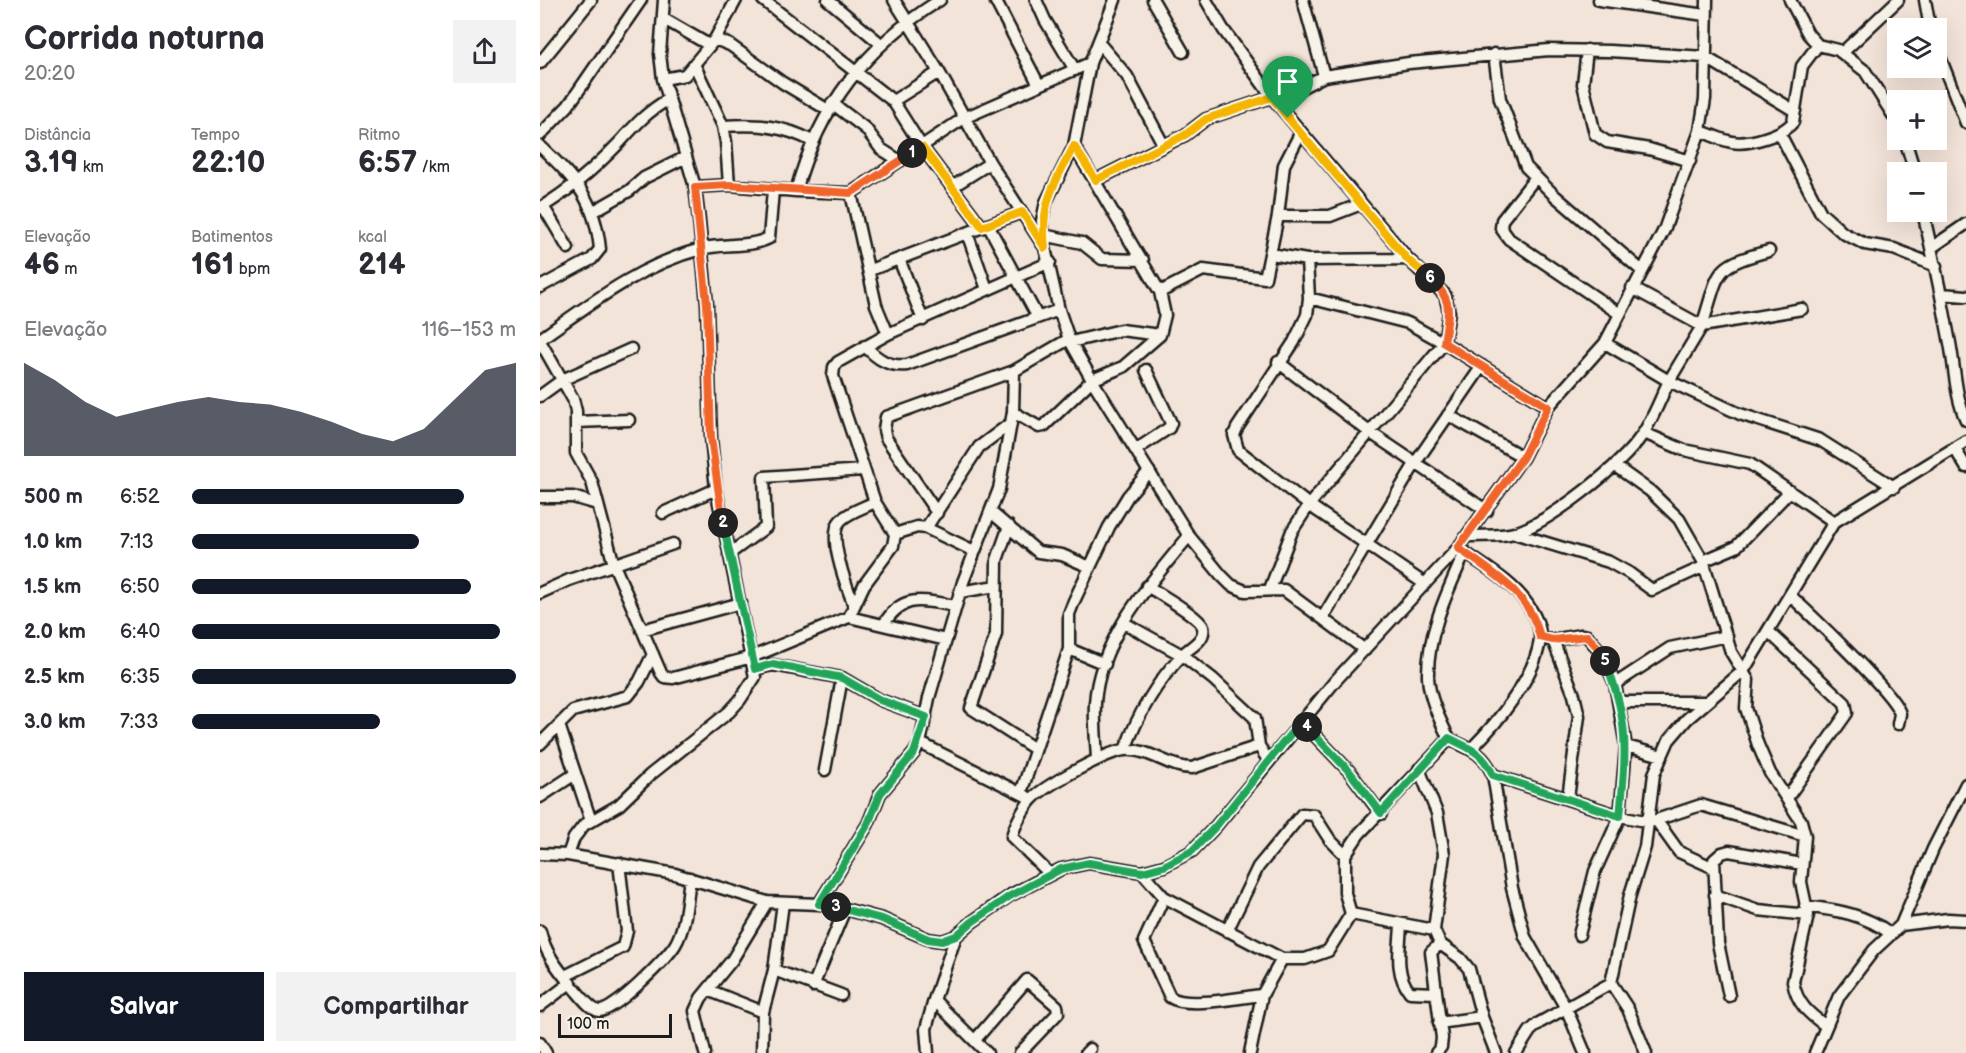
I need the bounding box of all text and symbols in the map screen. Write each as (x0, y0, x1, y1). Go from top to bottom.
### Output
map controls (1887, 18, 1947, 222)
button: layers (1887, 18, 1947, 78)
text: Corrida noturna (24, 19, 265, 59)
button: share (453, 20, 516, 83)
pin (1262, 56, 1313, 118)
text: 20:20 (24, 62, 75, 86)
icon: arrive (1271, 65, 1304, 98)
button: + (1887, 90, 1947, 150)
text: Distância (24, 126, 91, 145)
text: Tempo (191, 126, 240, 145)
text: Ritmo (358, 126, 400, 145)
pin: 1 (897, 138, 927, 168)
text: 1 (909, 143, 915, 162)
text: 3.19 (24, 145, 78, 181)
text: 22:10 (191, 145, 265, 181)
text: 6:57 (358, 145, 417, 181)
text: km (78, 158, 104, 177)
text: /km (417, 158, 450, 177)
button: − (1887, 162, 1947, 222)
text: Elevação (24, 228, 91, 247)
text: Batimentos (191, 228, 273, 247)
text: kcal (358, 228, 387, 247)
text: 46 (24, 247, 60, 283)
text: 161 (191, 247, 234, 283)
text: 214 (358, 247, 406, 283)
text: m (60, 260, 77, 279)
text: bpm (234, 260, 270, 279)
pin: 6 (1415, 263, 1445, 293)
text: 6 (1425, 268, 1435, 287)
text: Elevação (24, 318, 107, 342)
text: 116–153 m (422, 318, 516, 342)
text: 500 m (24, 485, 83, 509)
text: 6:52 (120, 485, 160, 509)
pin: 2 (708, 508, 738, 538)
text: 2 (718, 513, 728, 532)
text: 1.0 km (24, 530, 82, 554)
text: 7:13 (120, 530, 154, 554)
text: 1.5 km (24, 575, 81, 599)
text: 6:50 (120, 575, 159, 599)
text: 2.0 km (24, 620, 86, 644)
text: 6:40 (120, 620, 160, 644)
pin: 5 (1590, 646, 1620, 676)
text: 5 (1600, 651, 1610, 670)
text: 2.5 km (24, 665, 85, 689)
text: 6:35 (120, 665, 160, 689)
text: 3.0 km (24, 710, 85, 734)
text: 7:33 (120, 710, 158, 734)
pin: 4 (1292, 712, 1322, 742)
text: 4 (1302, 717, 1312, 736)
pin: 3 (821, 892, 851, 922)
text: 3 (831, 897, 841, 916)
button: Salvar (24, 972, 264, 1041)
button: Compartilhar (276, 972, 516, 1041)
scale bar (558, 1011, 672, 1038)
text: 100 m (567, 1015, 610, 1034)

